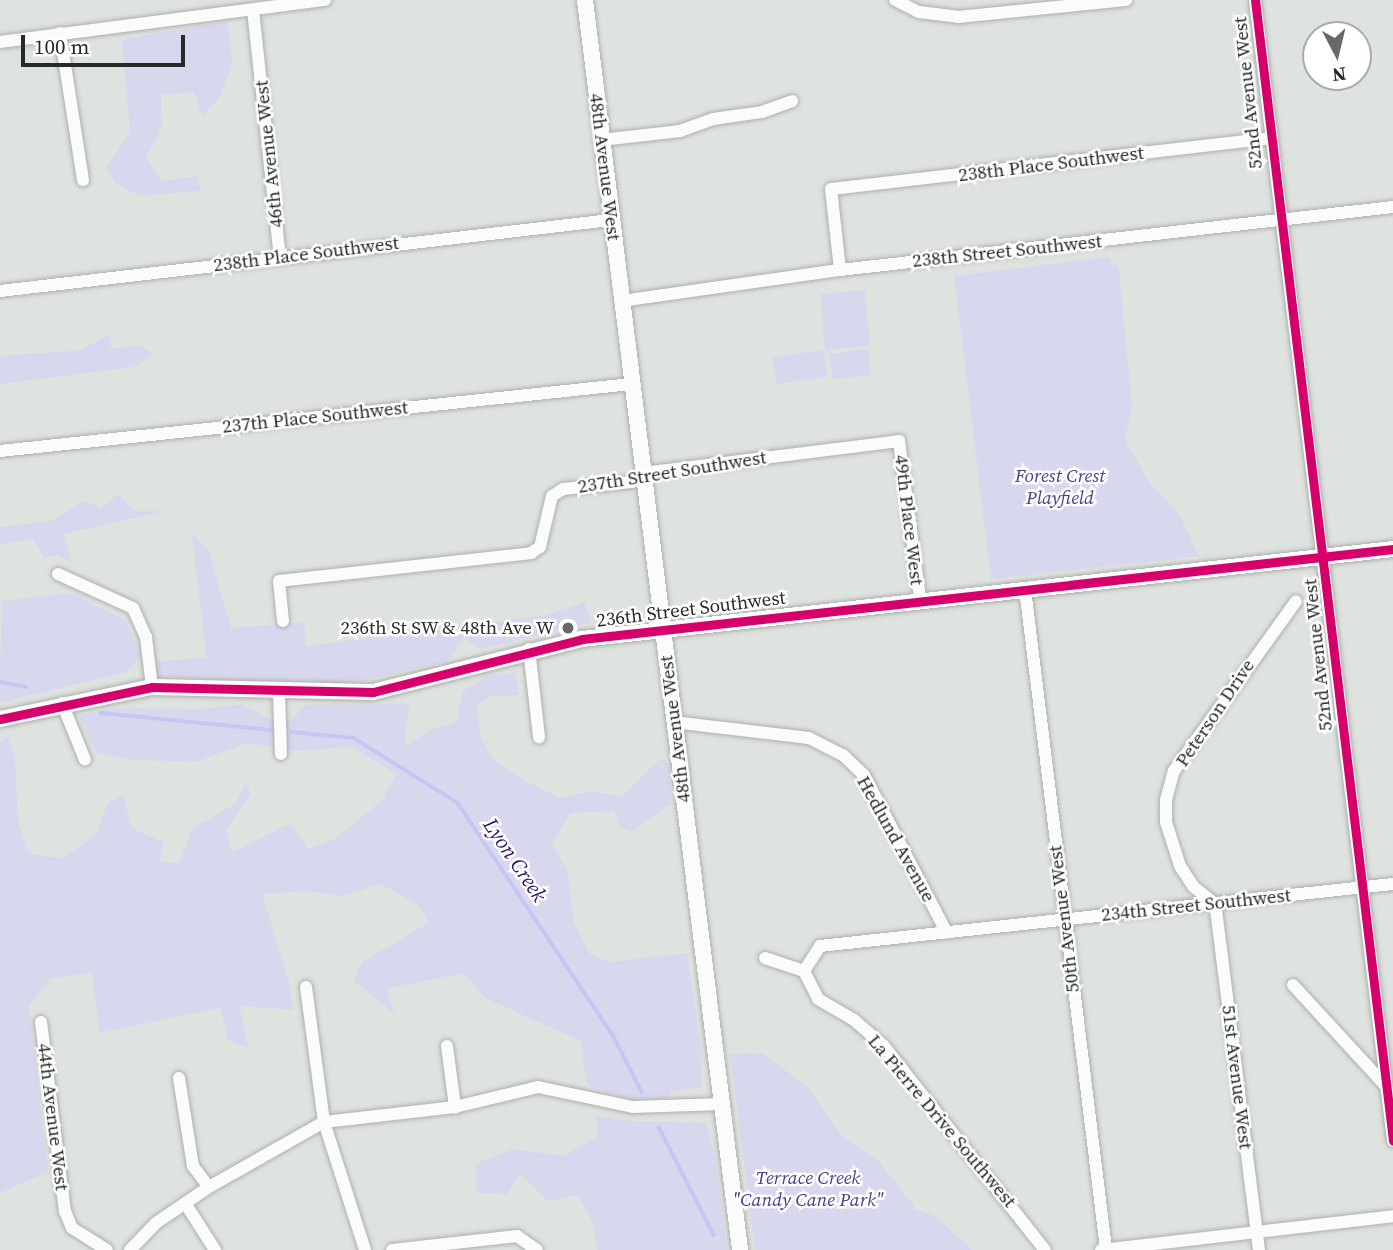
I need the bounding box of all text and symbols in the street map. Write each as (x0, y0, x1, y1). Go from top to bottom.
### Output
street label: 52nd Avenue West (1229, 15, 1267, 171)
scale bar (24, 21, 189, 65)
north arrow (1302, 21, 1372, 91)
text: 100 m (34, 32, 89, 61)
text: N (1331, 61, 1348, 89)
street label: 46th Avenue West (250, 79, 288, 229)
street label: 48th Avenue West (585, 92, 625, 242)
street label: 238th Place Southwest (957, 141, 1145, 187)
street label: 238th Street Southwest (911, 230, 1103, 272)
street label: 238th Place Southwest (212, 231, 400, 277)
street label: 237th Place Southwest (221, 396, 409, 438)
street label: 237th Street Southwest (576, 446, 768, 498)
street label: 49th Place West (890, 453, 928, 587)
park label: Forest Crest Playfield (1015, 465, 1105, 509)
street label: 52nd Avenue West (1299, 577, 1337, 733)
street label: 236th Street Southwest (595, 586, 787, 632)
place label: 236th St SW & 48th Ave W (339, 617, 554, 639)
marker: 236th St SW & 48th Ave W (560, 620, 576, 636)
street label: 48th Avenue West (655, 654, 695, 804)
street label: Peterson Drive (1171, 655, 1259, 771)
street label: Hedlund Avenue (852, 772, 940, 906)
water label: Lyon Creek (478, 813, 552, 907)
street label: 50th Avenue West (1044, 844, 1084, 994)
street label: 234th Street Southwest (1100, 884, 1292, 926)
street label: 51st Avenue West (1217, 1003, 1257, 1151)
street label: La Pierre Drive Southwest (863, 1030, 1021, 1212)
street label: 44th Avenue West (33, 1042, 73, 1192)
park label: Terrace Creek "Candy Cane Park" (732, 1167, 884, 1211)

